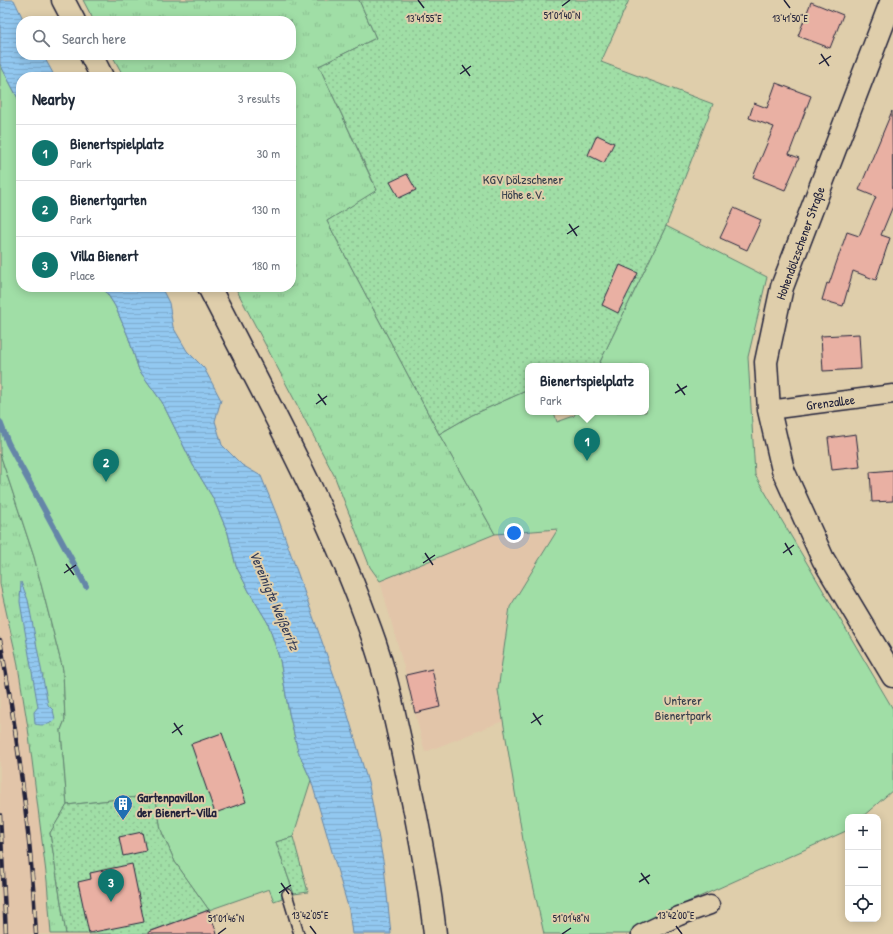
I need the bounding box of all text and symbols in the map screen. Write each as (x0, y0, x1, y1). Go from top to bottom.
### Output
text: 51°01'40"N (544, 9, 580, 22)
text: 13°41'55"E (406, 12, 442, 25)
text: 13°41'50"E (772, 12, 808, 25)
search box (16, 16, 296, 60)
icon: search (30, 27, 52, 49)
text: Search here (62, 28, 126, 49)
text: Nearby (32, 87, 75, 110)
text: 3 results (238, 89, 280, 107)
text: Bienertspielplatz (70, 133, 164, 154)
text: 1 (43, 144, 47, 162)
text: 30 m (257, 144, 280, 162)
text: Park (70, 154, 92, 172)
park label: KGV Dölzschener Höhe e.V. (483, 170, 563, 203)
street label: Hohendölzschener Straße (771, 184, 829, 302)
text: Bienertgarten (70, 189, 147, 210)
text: 2 (42, 200, 48, 218)
text: 130 m (252, 200, 280, 218)
text: Park (70, 210, 92, 228)
text: Villa Bienert (70, 245, 138, 266)
text: 3 (42, 256, 48, 274)
text: 180 m (252, 256, 280, 274)
text: Place (70, 266, 95, 284)
popup (525, 363, 649, 415)
text: Bienertspielplatz (540, 370, 634, 391)
street label: Grenzallee (805, 390, 856, 414)
text: Park (540, 391, 562, 409)
pin: 1 (574, 428, 600, 461)
pin: 2 (93, 449, 119, 482)
your location (504, 523, 524, 543)
water label: Vereinigte Weißeritz (245, 547, 305, 654)
park label: Unterer Bienertpark (655, 691, 712, 724)
place label: Gartenpavillon der Bienert-Villa (137, 788, 218, 821)
building icon: Gartenpavillon der Bienert-Villa (112, 793, 134, 821)
map controls (845, 814, 881, 922)
button: + (845, 814, 881, 850)
button: − (845, 850, 881, 886)
pin: 3 (98, 869, 124, 902)
button: locate (845, 886, 881, 922)
text: 13°42'05"E (292, 909, 329, 922)
text: 13°42'00"E (658, 909, 695, 922)
text: 51°01'46"N (208, 912, 244, 925)
text: 51°01'48"N (553, 912, 589, 925)

